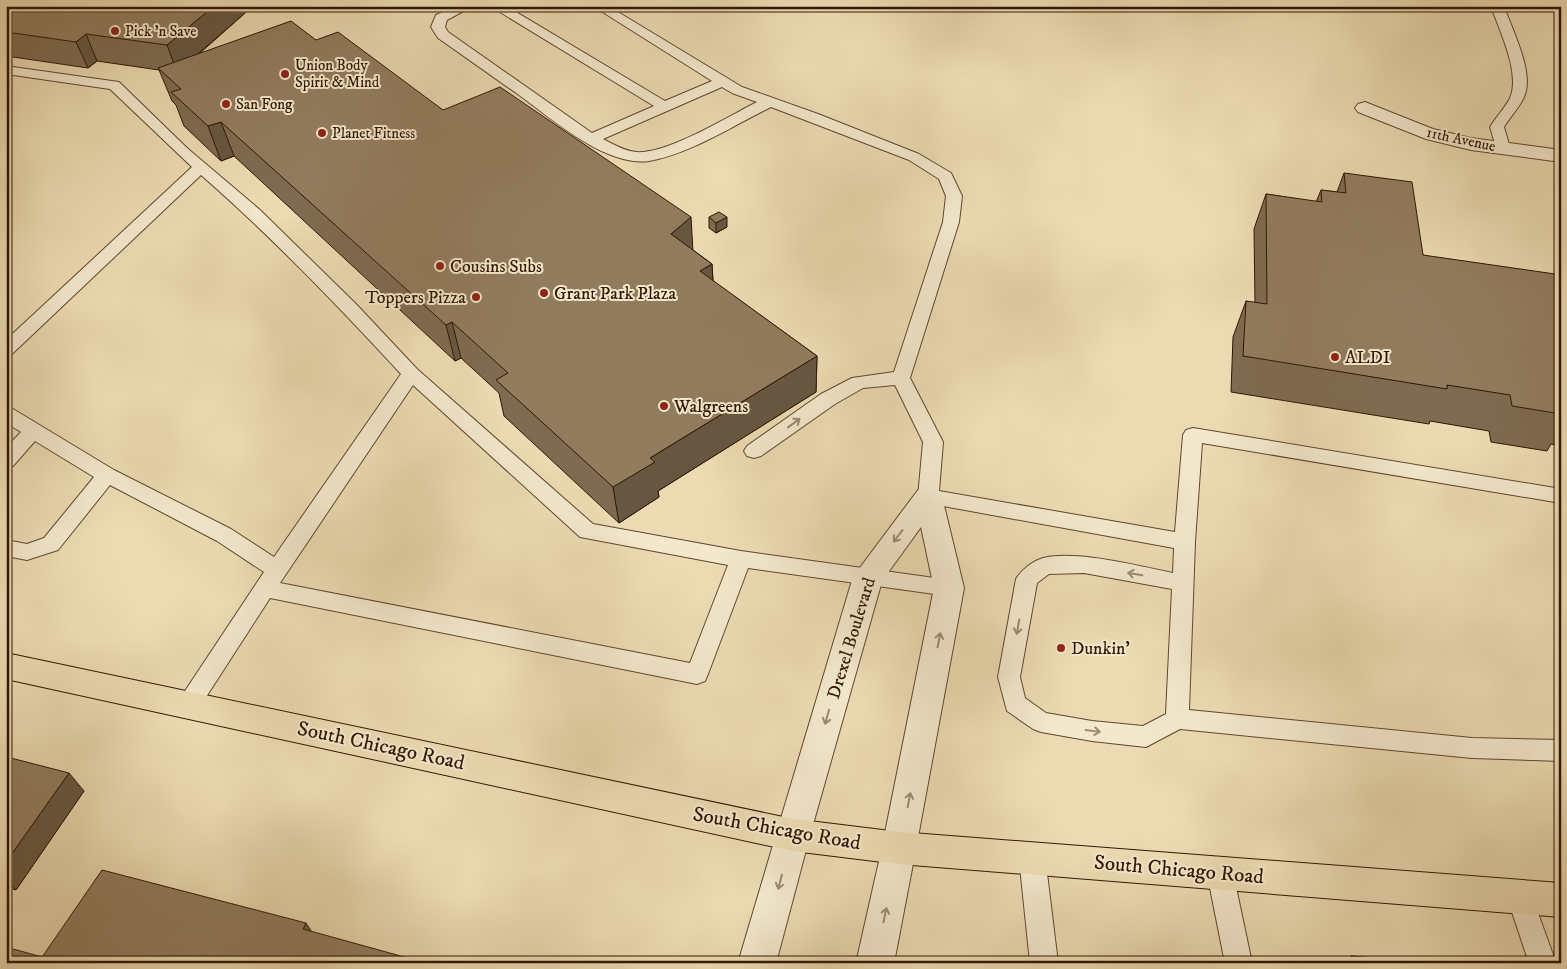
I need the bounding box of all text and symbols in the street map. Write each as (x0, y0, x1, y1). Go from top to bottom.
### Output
place label: Pick 'n Save (125, 22, 196, 41)
marker: Pick 'n Save (109, 25, 121, 37)
place label: Union Body Spirit & Mind (295, 56, 380, 92)
marker: Union Body Spirit & Mind (279, 68, 291, 80)
place label: San Fong (236, 95, 293, 114)
marker: San Fong (220, 98, 232, 110)
street label: 11th Avenue (1425, 123, 1497, 156)
place label: Planet Fitness (332, 124, 415, 143)
marker: Planet Fitness (316, 127, 328, 139)
place label: Cousins Subs (450, 256, 542, 278)
marker: Cousins Subs (434, 260, 446, 272)
place label: Grant Park Plaza (554, 283, 677, 305)
place label: Toppers Pizza (365, 287, 466, 309)
marker: Grant Park Plaza (538, 287, 550, 299)
marker: Toppers Pizza (470, 291, 482, 303)
place label: ALDI (1345, 347, 1390, 369)
marker: ALDI (1329, 351, 1341, 363)
place label: Walgreens (673, 396, 748, 418)
marker: Walgreens (658, 400, 670, 412)
one-way arrow (787, 418, 801, 428)
one-way arrow (893, 529, 904, 542)
one-way arrow (1127, 569, 1143, 579)
street label: Drexel Boulevard (823, 575, 881, 702)
one-way arrow (1012, 619, 1022, 635)
one-way arrow (934, 633, 944, 649)
place label: Dunkin' (1071, 638, 1130, 660)
marker: Dunkin' (1055, 642, 1067, 654)
one-way arrow (821, 709, 831, 725)
street label: South Chicago Road (295, 716, 467, 777)
one-way arrow (1084, 726, 1100, 736)
one-way arrow (904, 793, 914, 809)
street label: South Chicago Road (691, 801, 863, 857)
street label: South Chicago Road (1093, 850, 1265, 890)
one-way arrow (775, 874, 784, 890)
one-way arrow (881, 908, 890, 924)

